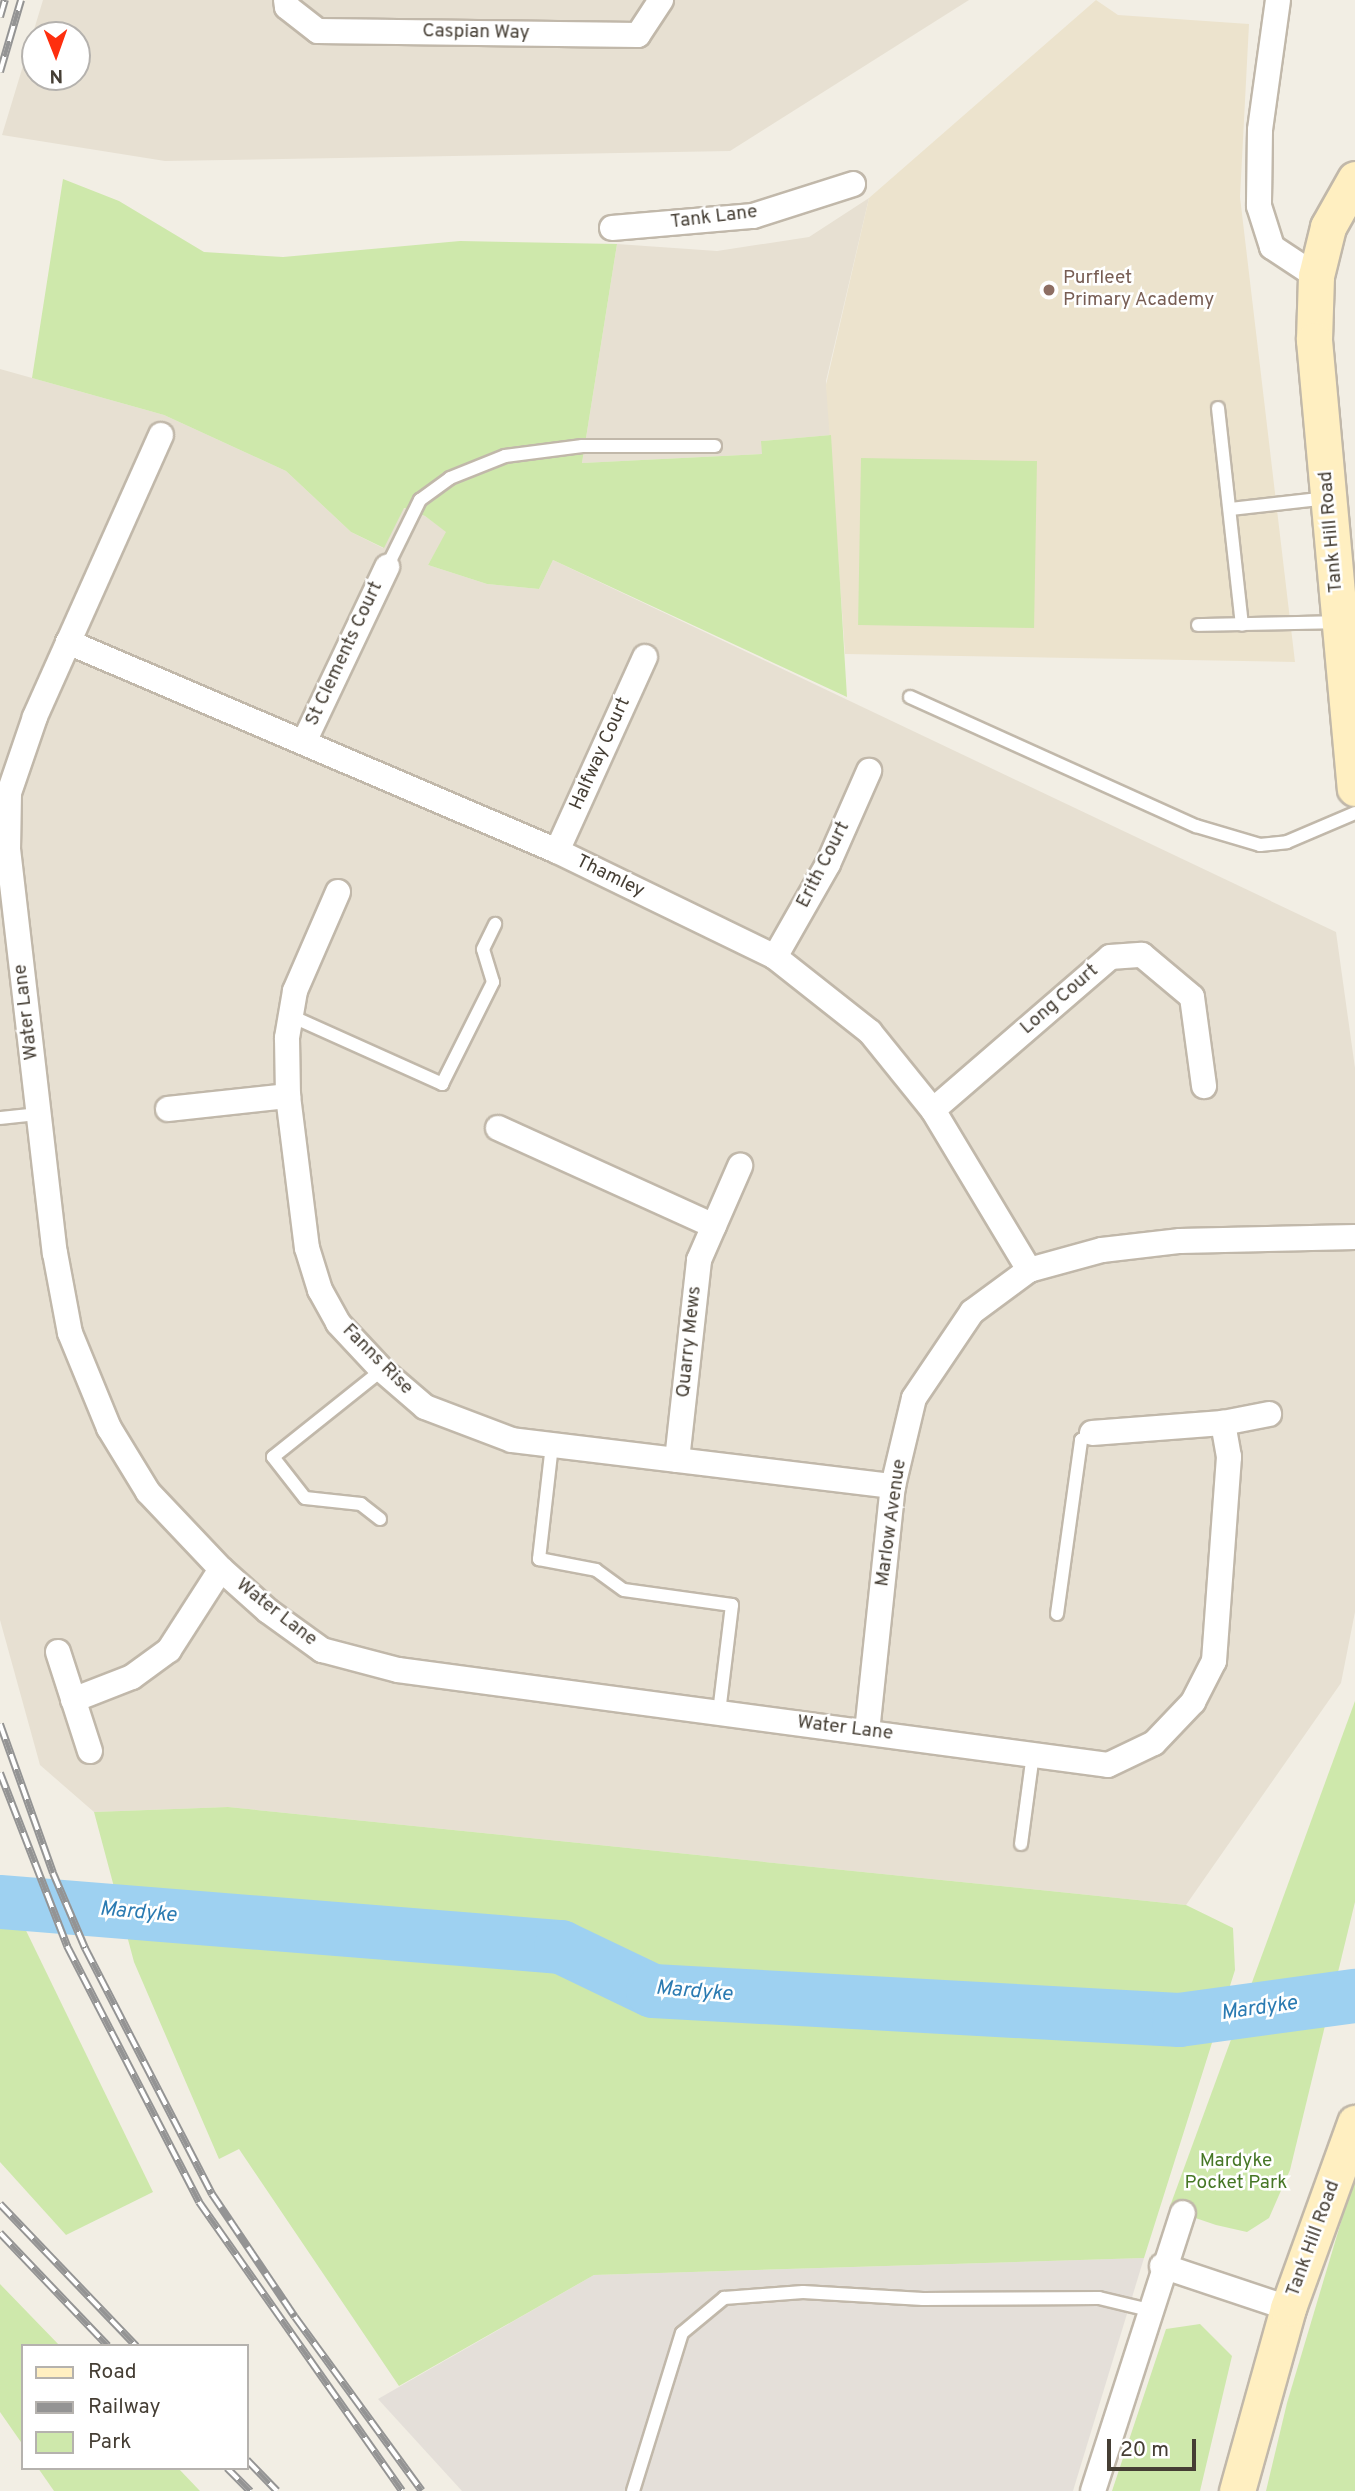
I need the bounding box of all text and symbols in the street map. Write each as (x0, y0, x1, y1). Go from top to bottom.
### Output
north arrow (21, 21, 91, 91)
street label: Caspian Way (422, 21, 530, 45)
text: N (49, 63, 63, 87)
street label: Tank Lane (669, 201, 759, 235)
place label: Purfleet Primary Academy (1063, 268, 1215, 312)
marker: Purfleet Primary Academy (1041, 282, 1057, 298)
street label: Tank Hill Road (1315, 470, 1349, 594)
street label: St Clements Court (302, 578, 388, 730)
street label: Halfway Court (566, 694, 636, 814)
street label: Erith Court (792, 818, 856, 912)
street label: Thamley (572, 851, 648, 903)
street label: Long Court (1016, 960, 1104, 1040)
street label: Water Lane (10, 963, 44, 1061)
street label: Quarry Mews (673, 1285, 707, 1399)
street label: Fanns Rise (337, 1320, 417, 1400)
street label: Marlow Avenue (872, 1457, 912, 1589)
street label: Water Lane (231, 1574, 321, 1652)
street label: Water Lane (796, 1712, 894, 1746)
water label: Mardyke (99, 1897, 177, 1929)
water label: Mardyke (655, 1976, 733, 2008)
water label: Mardyke (1219, 1991, 1299, 2027)
park label: Mardyke Pocket Park (1185, 2151, 1287, 2195)
street label: Tank Hill Road (1282, 2178, 1346, 2300)
legend (21, 2344, 248, 2470)
text: Road (88, 2359, 137, 2386)
text: Railway (88, 2394, 161, 2421)
scale bar (1110, 2424, 1199, 2468)
text: Park (88, 2429, 131, 2456)
text: 20 m (1120, 2437, 1169, 2464)

